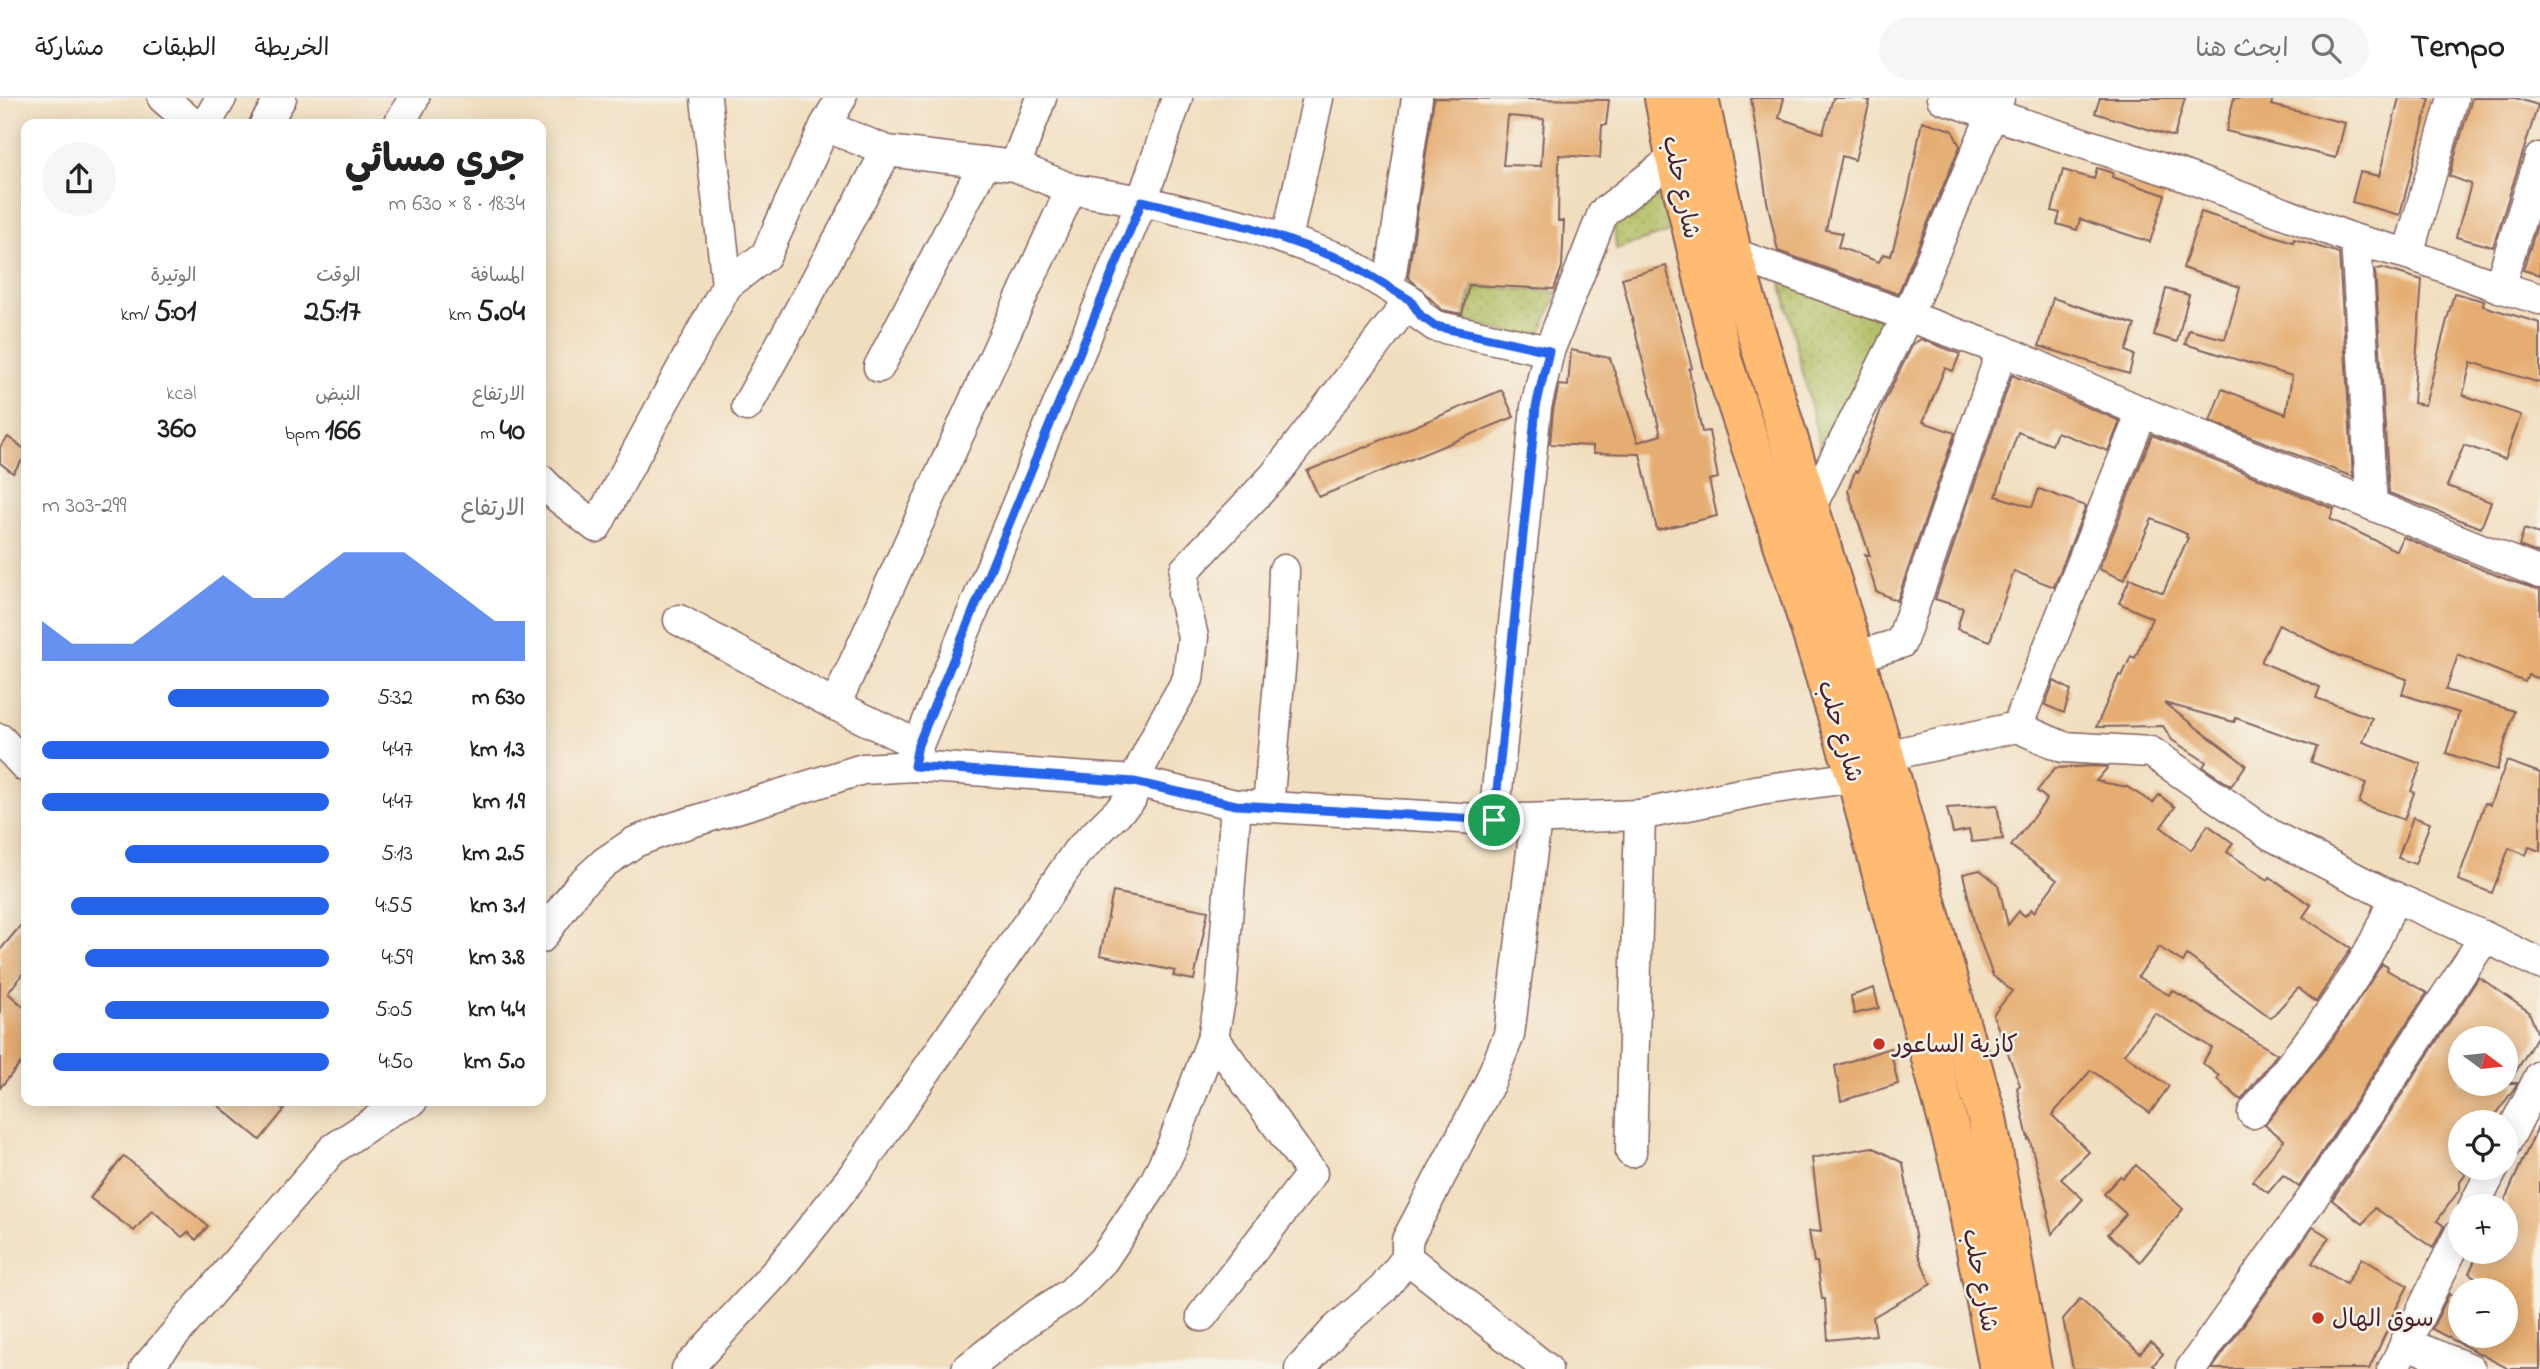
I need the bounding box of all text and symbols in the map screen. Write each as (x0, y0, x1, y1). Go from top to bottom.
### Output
search box (1879, 17, 2369, 80)
text: Tempo (2411, 24, 2505, 72)
icon: search (2307, 29, 2345, 67)
text: ابحث هنا (2195, 31, 2289, 69)
text: مشاركة (35, 32, 104, 67)
text: الطبقات (142, 32, 217, 67)
text: الخريطة (255, 32, 329, 67)
street label: شارع حلب (1652, 133, 1708, 242)
text: جري مسائي (345, 134, 525, 190)
button: share (42, 142, 116, 216)
text: 18:34 · 8 × 630 m (389, 188, 525, 221)
text: الوتيرة (150, 263, 196, 290)
text: الوقت (316, 263, 361, 290)
text: المسافة (471, 263, 525, 290)
text: 5:01 (154, 291, 196, 335)
text: 25:17 (304, 291, 361, 335)
text: 5.04 (476, 291, 525, 335)
text: /km (120, 302, 154, 329)
text: km (449, 302, 476, 329)
text: kcal (166, 381, 196, 408)
text: النبض (315, 382, 361, 409)
text: الارتفاع (472, 382, 525, 409)
text: 360 (158, 408, 196, 452)
text: 166 (325, 410, 361, 454)
text: 40 (500, 410, 525, 454)
text: bpm (285, 421, 325, 448)
text: m (480, 421, 500, 448)
text: 299–303 m (42, 490, 126, 523)
text: الارتفاع (461, 493, 525, 526)
street label: شارع حلب (1807, 677, 1871, 787)
text: 5:32 (377, 682, 413, 715)
text: 630 m (472, 682, 525, 715)
text: 4:47 (383, 734, 413, 767)
text: 1.3 km (470, 734, 525, 767)
text: 4:47 (383, 786, 413, 819)
text: 1.9 km (472, 786, 525, 819)
pin (1464, 790, 1524, 850)
icon: arrive (1475, 801, 1513, 839)
text: 5:13 (381, 838, 413, 871)
text: 2.5 km (462, 838, 525, 871)
text: 4:55 (375, 890, 413, 923)
text: 3.1 km (470, 890, 525, 923)
text: 4:59 (381, 942, 413, 975)
text: 3.8 km (468, 942, 525, 975)
text: 5:05 (375, 994, 413, 1027)
text: 4.4 km (468, 994, 525, 1027)
north arrow (2448, 1026, 2518, 1096)
map controls (2448, 1026, 2518, 1348)
place label: كازية الساعور (1891, 1029, 2018, 1064)
marker: كازية الساعور (1871, 1036, 1887, 1052)
text: 4:50 (378, 1046, 413, 1079)
text: 5.0 km (464, 1046, 525, 1079)
button: locate (2448, 1110, 2518, 1180)
button: + (2448, 1194, 2518, 1264)
street label: شارع حلب (1951, 1226, 2006, 1335)
button: − (2448, 1278, 2518, 1348)
place label: سوق الهال (2332, 1303, 2434, 1338)
marker: سوق الهال (2310, 1310, 2326, 1326)

